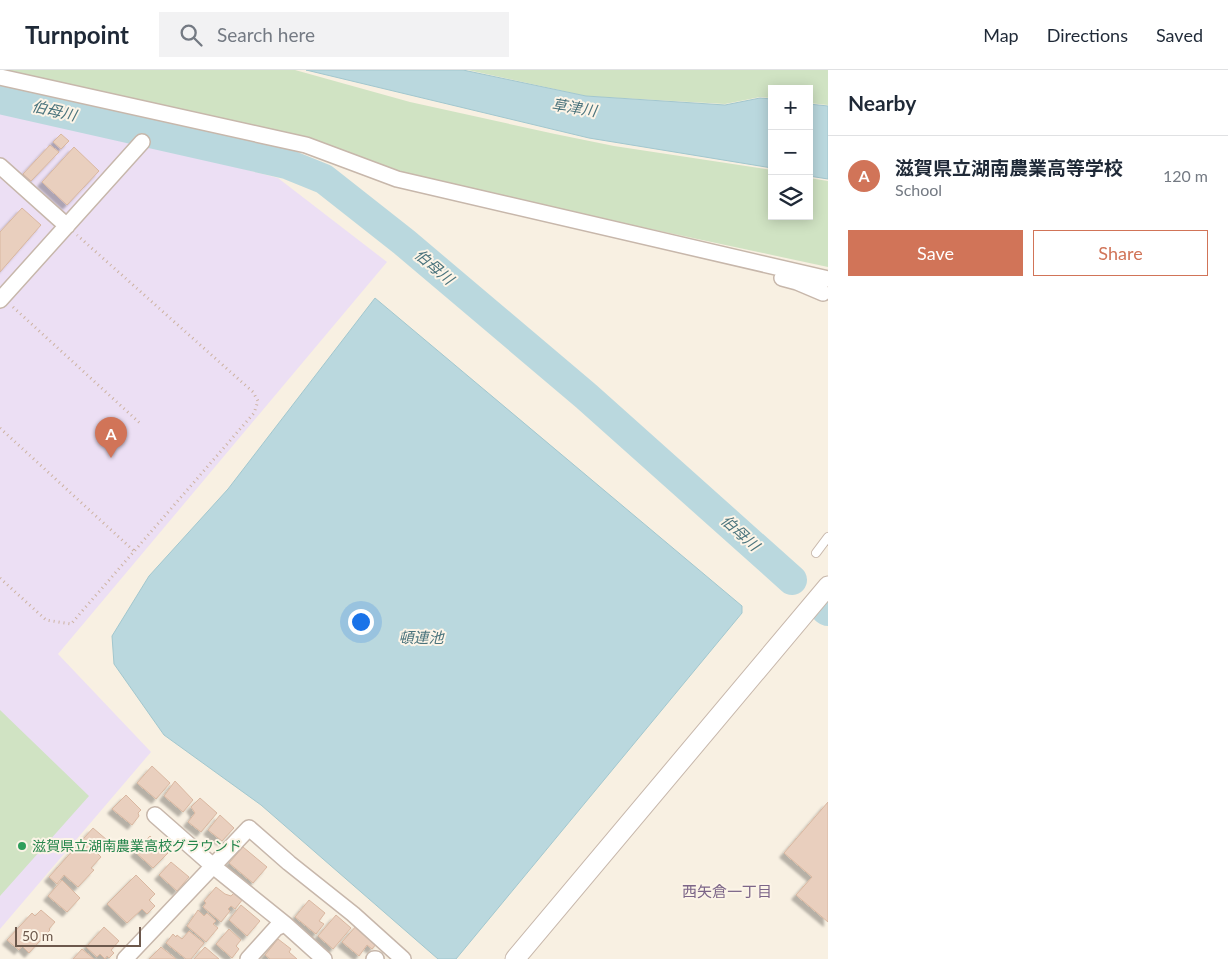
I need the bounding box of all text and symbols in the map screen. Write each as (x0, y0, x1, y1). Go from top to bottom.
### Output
search box (159, 12, 509, 57)
text: Turnpoint (25, 20, 129, 49)
icon: search (177, 21, 205, 49)
text: Search here (217, 23, 315, 46)
text: Map (983, 24, 1019, 46)
text: Directions (1047, 24, 1128, 46)
text: Saved (1156, 24, 1203, 46)
map controls (768, 85, 813, 220)
button: + (768, 85, 813, 130)
text: Nearby (848, 90, 916, 115)
water label: 草津川 (551, 95, 600, 120)
water label: 伯母川 (30, 96, 80, 124)
button: − (768, 130, 813, 175)
text: 滋賀県立湖南農業高等学校 (895, 156, 1123, 179)
text: A (858, 166, 870, 185)
text: 120 m (1163, 166, 1208, 185)
button: layers (768, 175, 813, 220)
text: School (895, 180, 942, 199)
button: Save (848, 230, 1023, 276)
button: Share (1033, 230, 1208, 276)
water label: 伯母川 (412, 245, 459, 289)
pin: A (95, 417, 127, 458)
water label: 伯母川 (718, 511, 765, 555)
your location (348, 609, 374, 635)
water label: 頓連池 (398, 628, 445, 646)
place label: 滋賀県立湖南農業高校グラウンド (32, 837, 242, 854)
marker: 滋賀県立湖南農業高校グラウンド (16, 840, 28, 852)
district label: 西矢倉一丁目 (682, 882, 772, 900)
scale bar (15, 924, 141, 947)
text: 50 m (22, 927, 53, 944)

